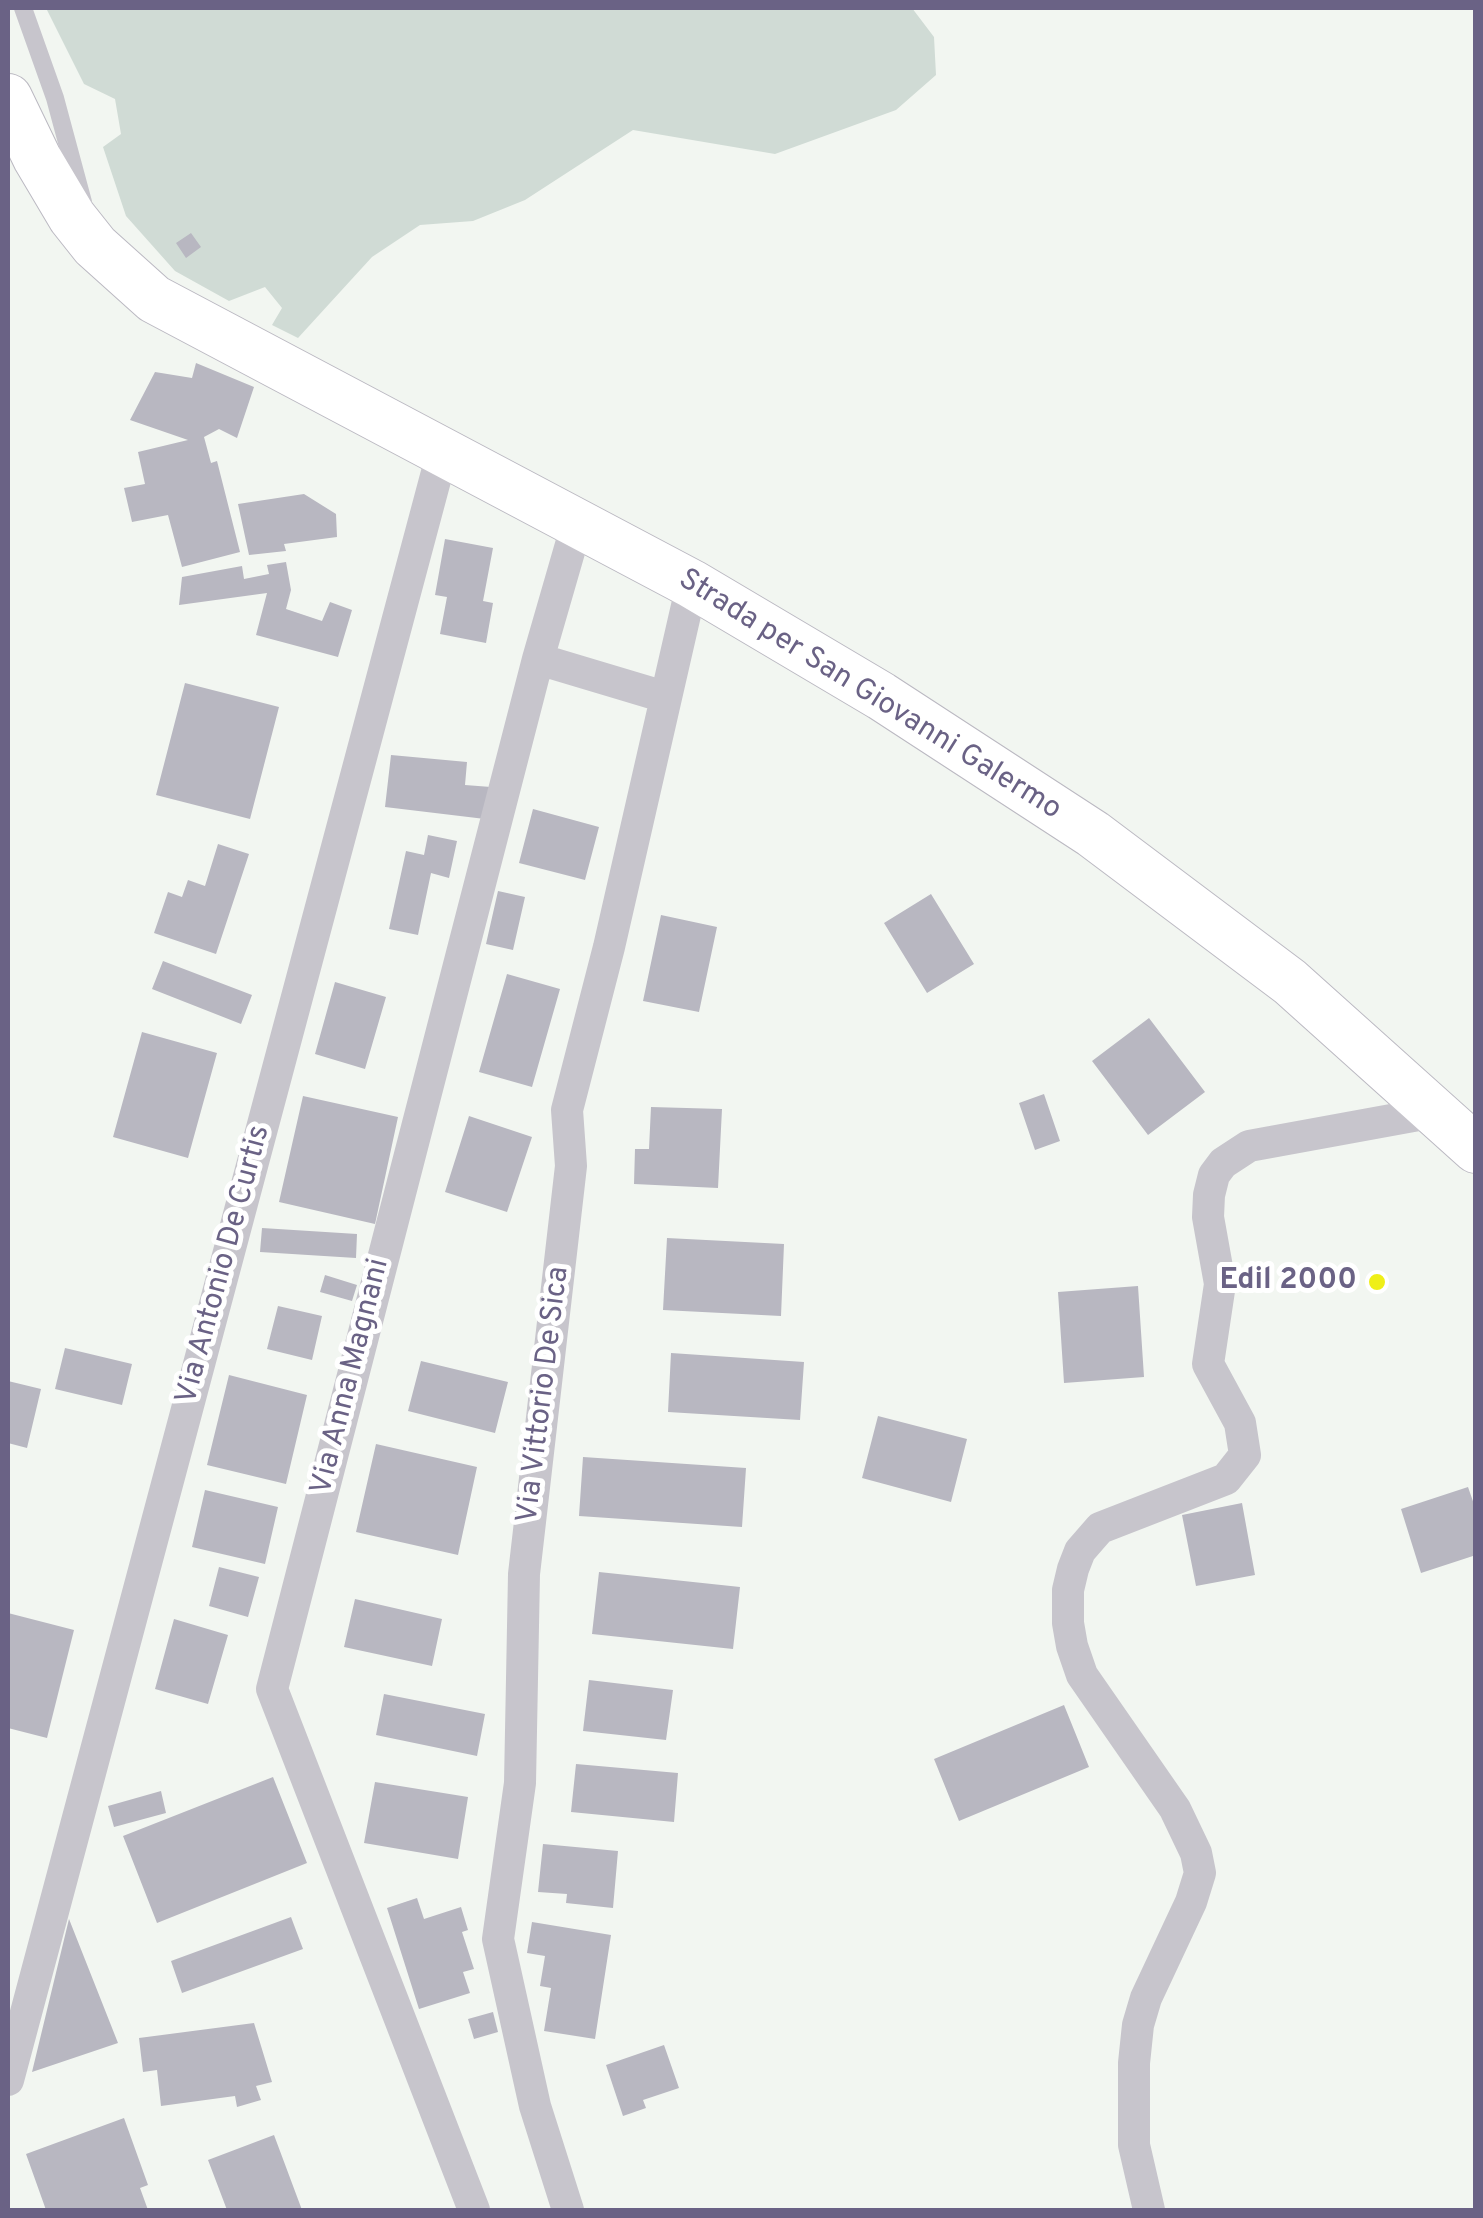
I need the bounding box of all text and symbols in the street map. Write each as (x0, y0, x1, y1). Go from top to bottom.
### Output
street label: Strada per San Giovanni Galermo (671, 563, 1067, 829)
street label: Via Antonio De Curtis (170, 1122, 280, 1408)
street label: Via Anna Magnani (305, 1255, 399, 1499)
place label: Edil 2000 (1220, 1264, 1357, 1300)
street label: Via Vittorio De Sica (511, 1265, 579, 1525)
marker: Edil 2000 (1366, 1271, 1388, 1293)

